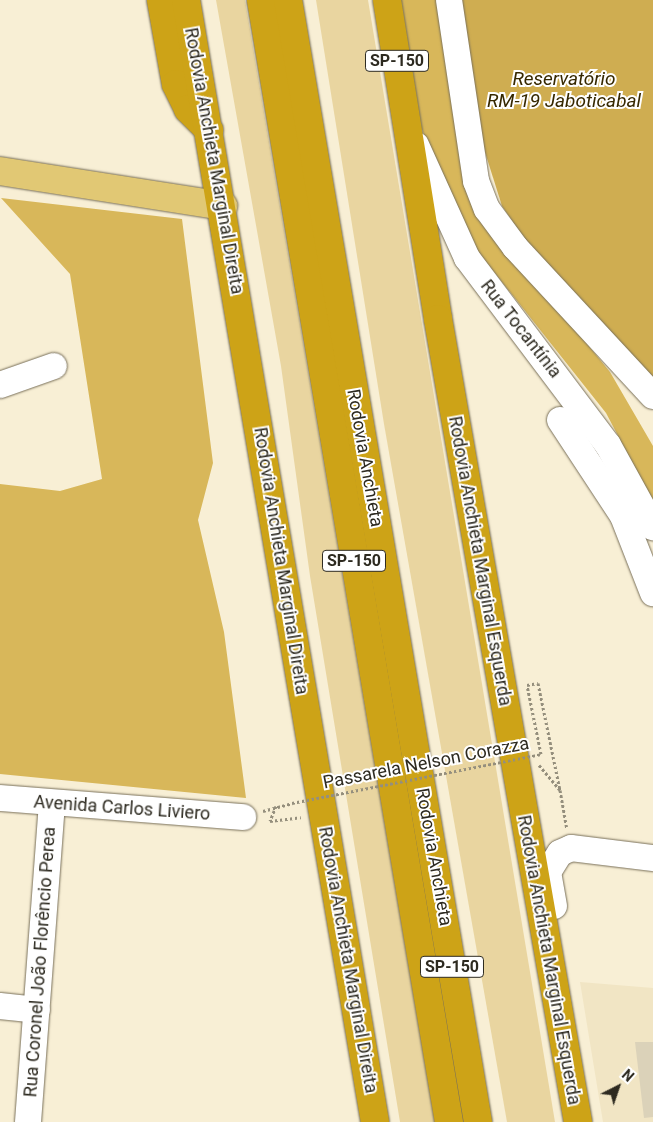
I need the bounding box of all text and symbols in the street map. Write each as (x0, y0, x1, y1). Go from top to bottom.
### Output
street label: Rodovia Anchieta Marginal Direita (180, 26, 248, 296)
road number: SP-150 (364, 48, 430, 74)
water label: Reservatório RM-19 Jaboticabal (487, 68, 641, 112)
street label: Rua Tocantínia (476, 275, 566, 383)
street label: Rodovia Anchieta (342, 387, 388, 529)
street label: Rodovia Anchieta Marginal Esquerda (444, 415, 516, 707)
street label: Rodovia Anchieta Marginal Direita (249, 426, 313, 696)
road number: SP-150 (322, 548, 386, 574)
street label: Passarela Nelson Corazza (321, 732, 531, 794)
street label: Rodovia Anchieta (411, 786, 457, 928)
street label: Avenida Carlos Liviero (33, 791, 211, 825)
street label: Rodovia Anchieta Marginal Esquerda (513, 814, 585, 1106)
street label: Rodovia Anchieta Marginal Direita (314, 825, 382, 1095)
street label: Rua Coronel João Florêncio Perea (20, 826, 60, 1098)
road number: SP-150 (420, 954, 484, 980)
north arrow (593, 1062, 643, 1112)
text: N (619, 1066, 637, 1085)

